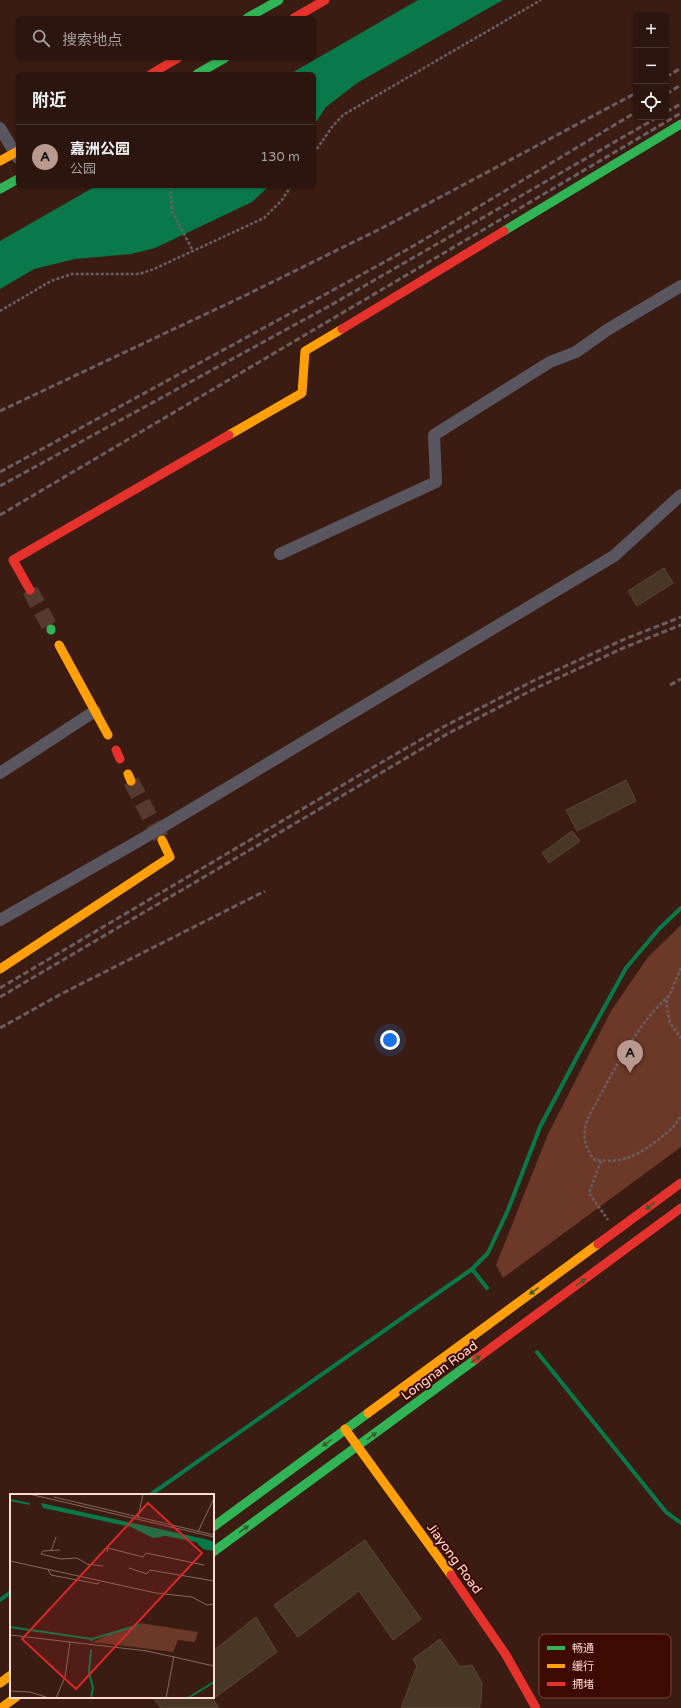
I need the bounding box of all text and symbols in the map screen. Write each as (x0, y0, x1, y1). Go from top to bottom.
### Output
map controls (633, 12, 669, 120)
button: + (633, 12, 669, 48)
search box (16, 16, 316, 60)
icon: search (30, 27, 52, 49)
text: 搜索地点 (62, 31, 122, 49)
button: − (633, 48, 669, 84)
button: locate (633, 84, 669, 120)
text: 附近 (32, 90, 66, 111)
text: 嘉洲公园 (70, 140, 130, 158)
text: A (40, 149, 50, 165)
text: 130 m (260, 149, 300, 165)
text: 公园 (70, 161, 96, 177)
your location (380, 1030, 400, 1050)
pin: A (617, 1040, 643, 1073)
one-way arrow (644, 1202, 655, 1210)
one-way arrow (576, 1278, 587, 1286)
one-way arrow (528, 1287, 539, 1295)
street label: Longnan Road (398, 1338, 481, 1404)
one-way arrow (471, 1355, 482, 1363)
one-way arrow (366, 1432, 377, 1440)
one-way arrow (322, 1439, 333, 1447)
inset map (10, 1494, 214, 1698)
street label: Jiayong Road (423, 1520, 485, 1597)
one-way arrow (239, 1525, 250, 1533)
legend (539, 1634, 671, 1698)
text: 畅通 (572, 1642, 594, 1655)
text: 缓行 (572, 1660, 594, 1673)
text: 拥堵 (572, 1678, 594, 1691)

